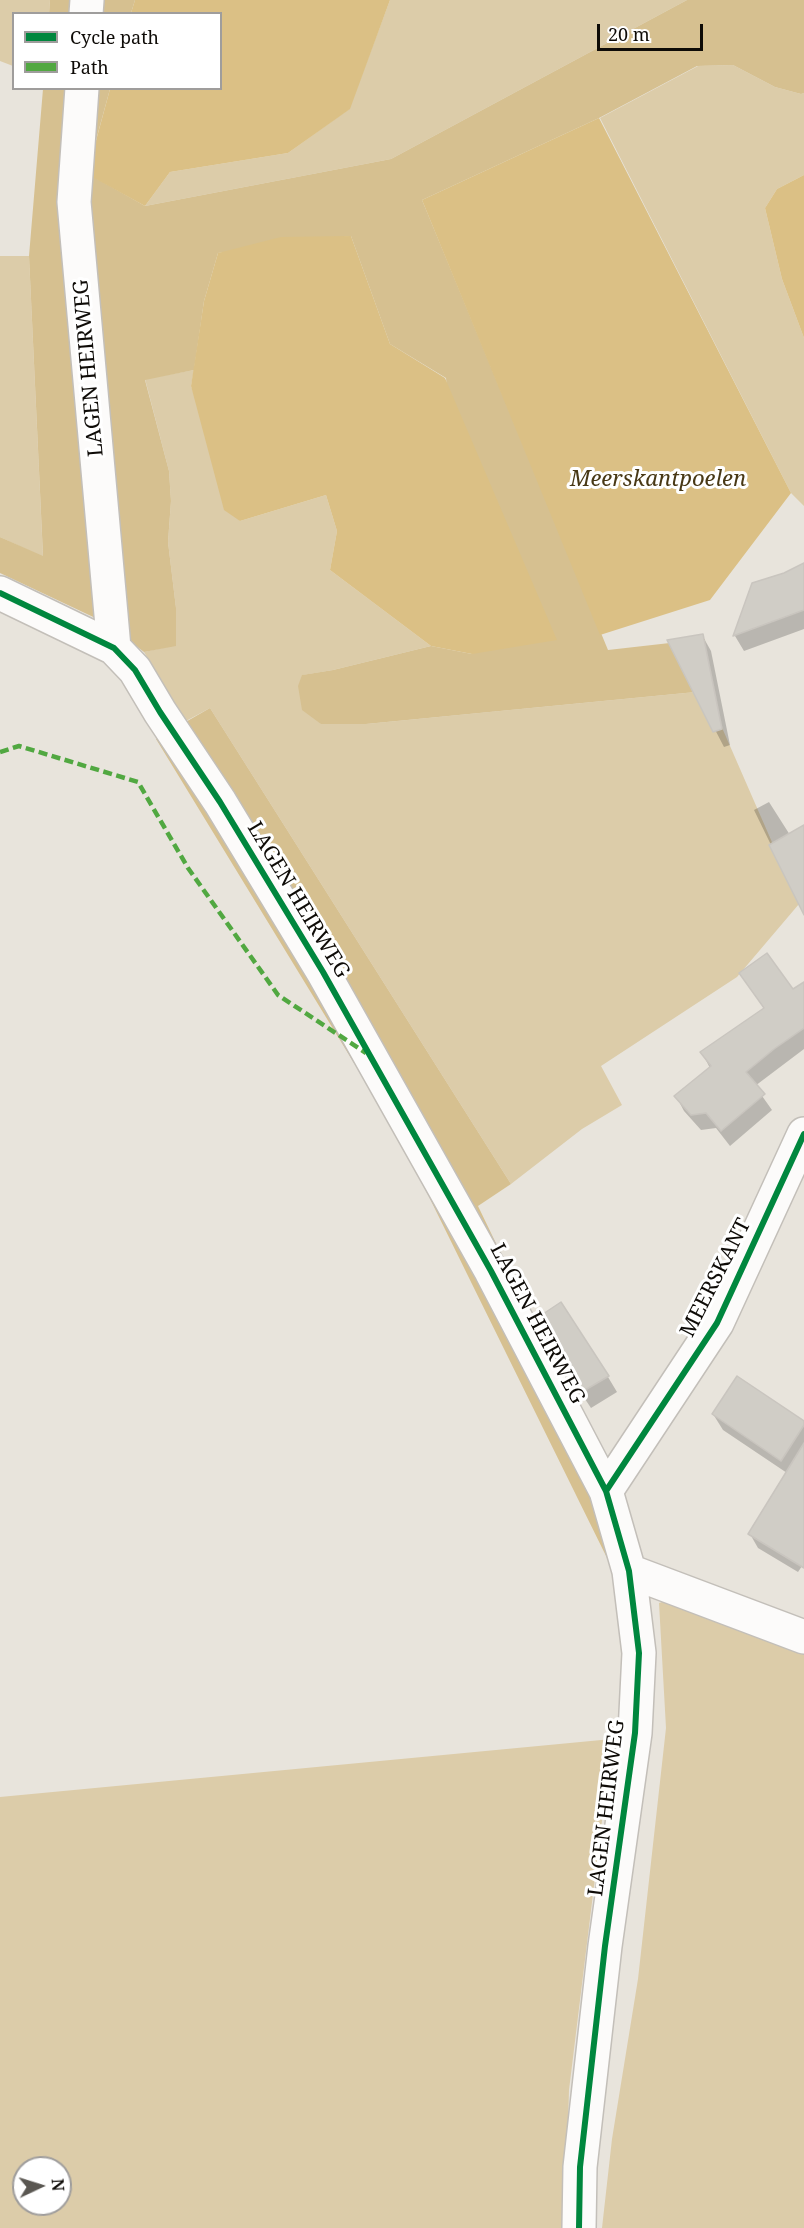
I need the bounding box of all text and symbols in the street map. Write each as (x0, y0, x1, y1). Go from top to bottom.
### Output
legend (12, 12, 222, 90)
scale bar (600, 12, 706, 50)
text: 20 m (608, 22, 650, 46)
text: Cycle path (70, 25, 159, 49)
text: Path (70, 55, 109, 79)
street label: LAGEN HEIRWEG (69, 278, 109, 458)
water label: Meerskantpoelen (570, 467, 746, 493)
street label: LAGEN HEIRWEG (241, 817, 355, 983)
street label: MEERSKANT (675, 1215, 757, 1341)
street label: LAGEN HEIRWEG (484, 1240, 590, 1408)
street label: LAGEN HEIRWEG (584, 1718, 630, 1898)
north arrow (12, 2156, 72, 2216)
text: N (47, 2178, 69, 2192)

